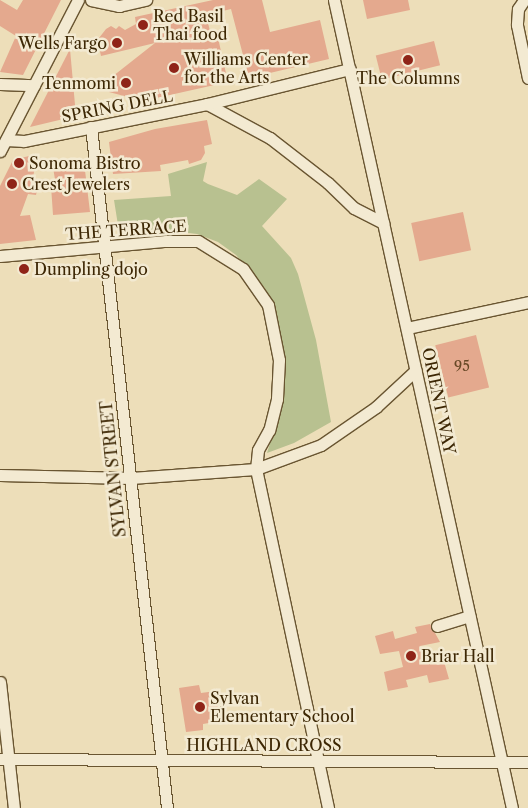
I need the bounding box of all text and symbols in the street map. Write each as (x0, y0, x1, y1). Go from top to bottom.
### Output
place label: Red Basil Thai food (153, 6, 227, 44)
marker: Red Basil Thai food (137, 19, 149, 31)
place label: Wells Fargo (18, 33, 107, 53)
marker: Wells Fargo (111, 37, 123, 49)
place label: Williams Center for the Arts (184, 49, 308, 87)
marker: The Columns (402, 54, 414, 66)
marker: Williams Center for the Arts (168, 62, 180, 74)
place label: The Columns (356, 68, 460, 88)
place label: Tenmomi (42, 73, 116, 93)
marker: Tenmomi (120, 77, 132, 89)
street label: SPRING DELL (60, 86, 174, 126)
place label: Sonoma Bistro (29, 153, 141, 173)
marker: Sonoma Bistro (13, 157, 25, 169)
place label: Crest Jewelers (22, 174, 130, 194)
marker: Crest Jewelers (6, 178, 18, 190)
street label: THE TERRACE (64, 216, 188, 244)
place label: Dumpling dojo (34, 259, 148, 279)
marker: Dumpling dojo (18, 263, 30, 275)
street label: ORIENT WAY (418, 345, 460, 457)
house number: 95 (454, 358, 470, 374)
street label: SYLVAN STREET (96, 400, 130, 538)
place label: Briar Hall (421, 646, 495, 666)
marker: Briar Hall (405, 650, 417, 662)
place label: Sylvan Elementary School (210, 688, 355, 726)
marker: Sylvan Elementary School (194, 701, 206, 713)
street label: HIGHLAND CROSS (186, 735, 342, 755)

